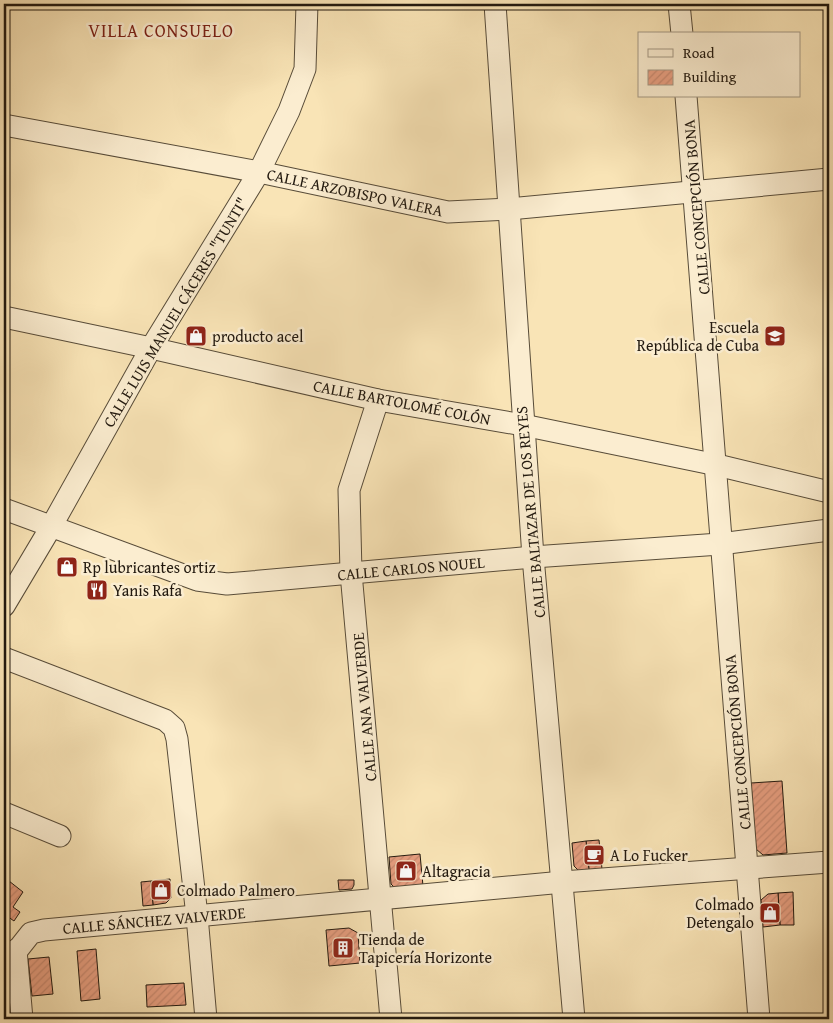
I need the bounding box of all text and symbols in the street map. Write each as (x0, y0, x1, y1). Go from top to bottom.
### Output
district label: VILLA CONSUELO (88, 17, 234, 44)
legend (638, 32, 800, 98)
text: Road (683, 42, 714, 63)
text: Building (683, 66, 737, 87)
street label: CALLE CONCEPCIÓN BONA (676, 118, 716, 296)
street label: CALLE ARZOBISPO VALERA (265, 162, 445, 222)
street label: CALLE LUIS MANUEL CÁCERES "TUNTI" (97, 192, 253, 432)
place label: Escuela República de Cuba (637, 315, 759, 357)
shop icon: producto acel (184, 324, 208, 348)
place label: producto acel (212, 324, 304, 348)
school or university icon: Escuela República de Cuba (763, 324, 787, 348)
street label: CALLE BARTOLOMÉ COLÓN (311, 373, 493, 431)
street label: CALLE BALTAZAR DE LOS REYES (509, 405, 551, 619)
street label: CALLE CARLOS NOUEL (336, 550, 486, 586)
shop icon: Rp lubricantes ortiz (55, 555, 79, 579)
place label: Rp lubricantes ortiz (83, 555, 215, 579)
restaurant icon: Yanis Rafa (85, 578, 109, 602)
place label: Yanis Rafa (113, 578, 182, 602)
street label: CALLE ANA VALVERDE (346, 632, 382, 782)
street label: CALLE CONCEPCIÓN BONA (717, 653, 757, 831)
cafe icon: A Lo Fucker (582, 843, 606, 867)
place label: A Lo Fucker (610, 843, 688, 867)
shop icon: Altagracia (394, 859, 418, 883)
place label: Altagracia (422, 859, 491, 883)
shop icon: Colmado Palmero (149, 878, 173, 902)
place label: Colmado Palmero (177, 878, 295, 902)
place label: Colmado Detengalo (686, 892, 754, 934)
street label: CALLE SÁNCHEZ VALVERDE (62, 900, 246, 940)
shop icon: Colmado Detengalo (758, 901, 782, 925)
place label: Tienda de Tapicería Horizonte (359, 927, 492, 969)
building icon: Tienda de Tapicería Horizonte (331, 936, 355, 960)

